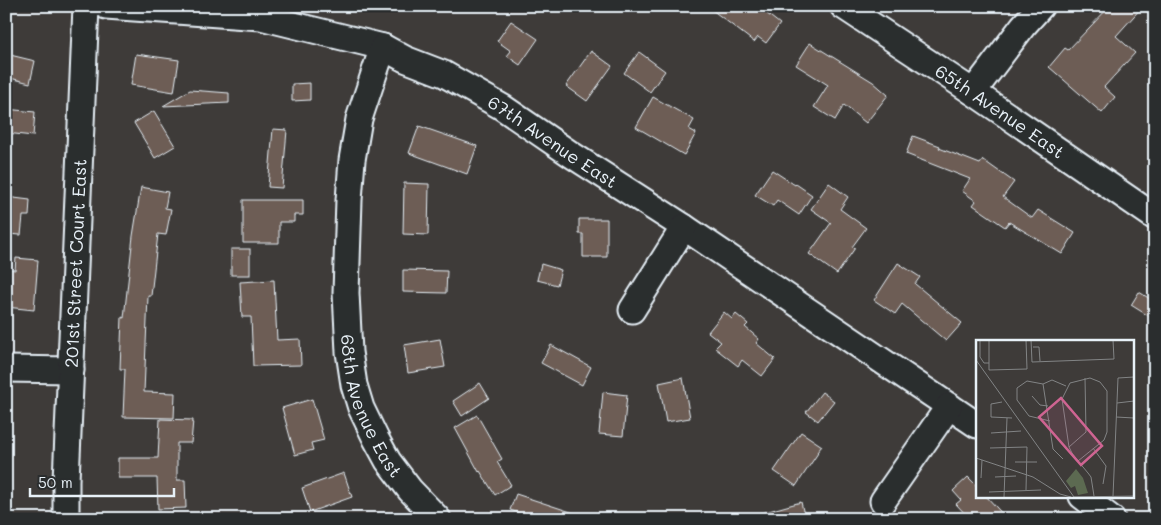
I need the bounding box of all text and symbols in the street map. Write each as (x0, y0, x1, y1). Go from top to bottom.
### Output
street label: 65th Avenue East (931, 58, 1070, 164)
street label: 67th Avenue East (484, 90, 622, 193)
street label: 201st Street Court East (59, 158, 92, 368)
street label: 68th Avenue East (336, 334, 408, 482)
inset map (976, 340, 1134, 498)
scale bar (30, 465, 174, 497)
text: 50 m (38, 472, 73, 492)

